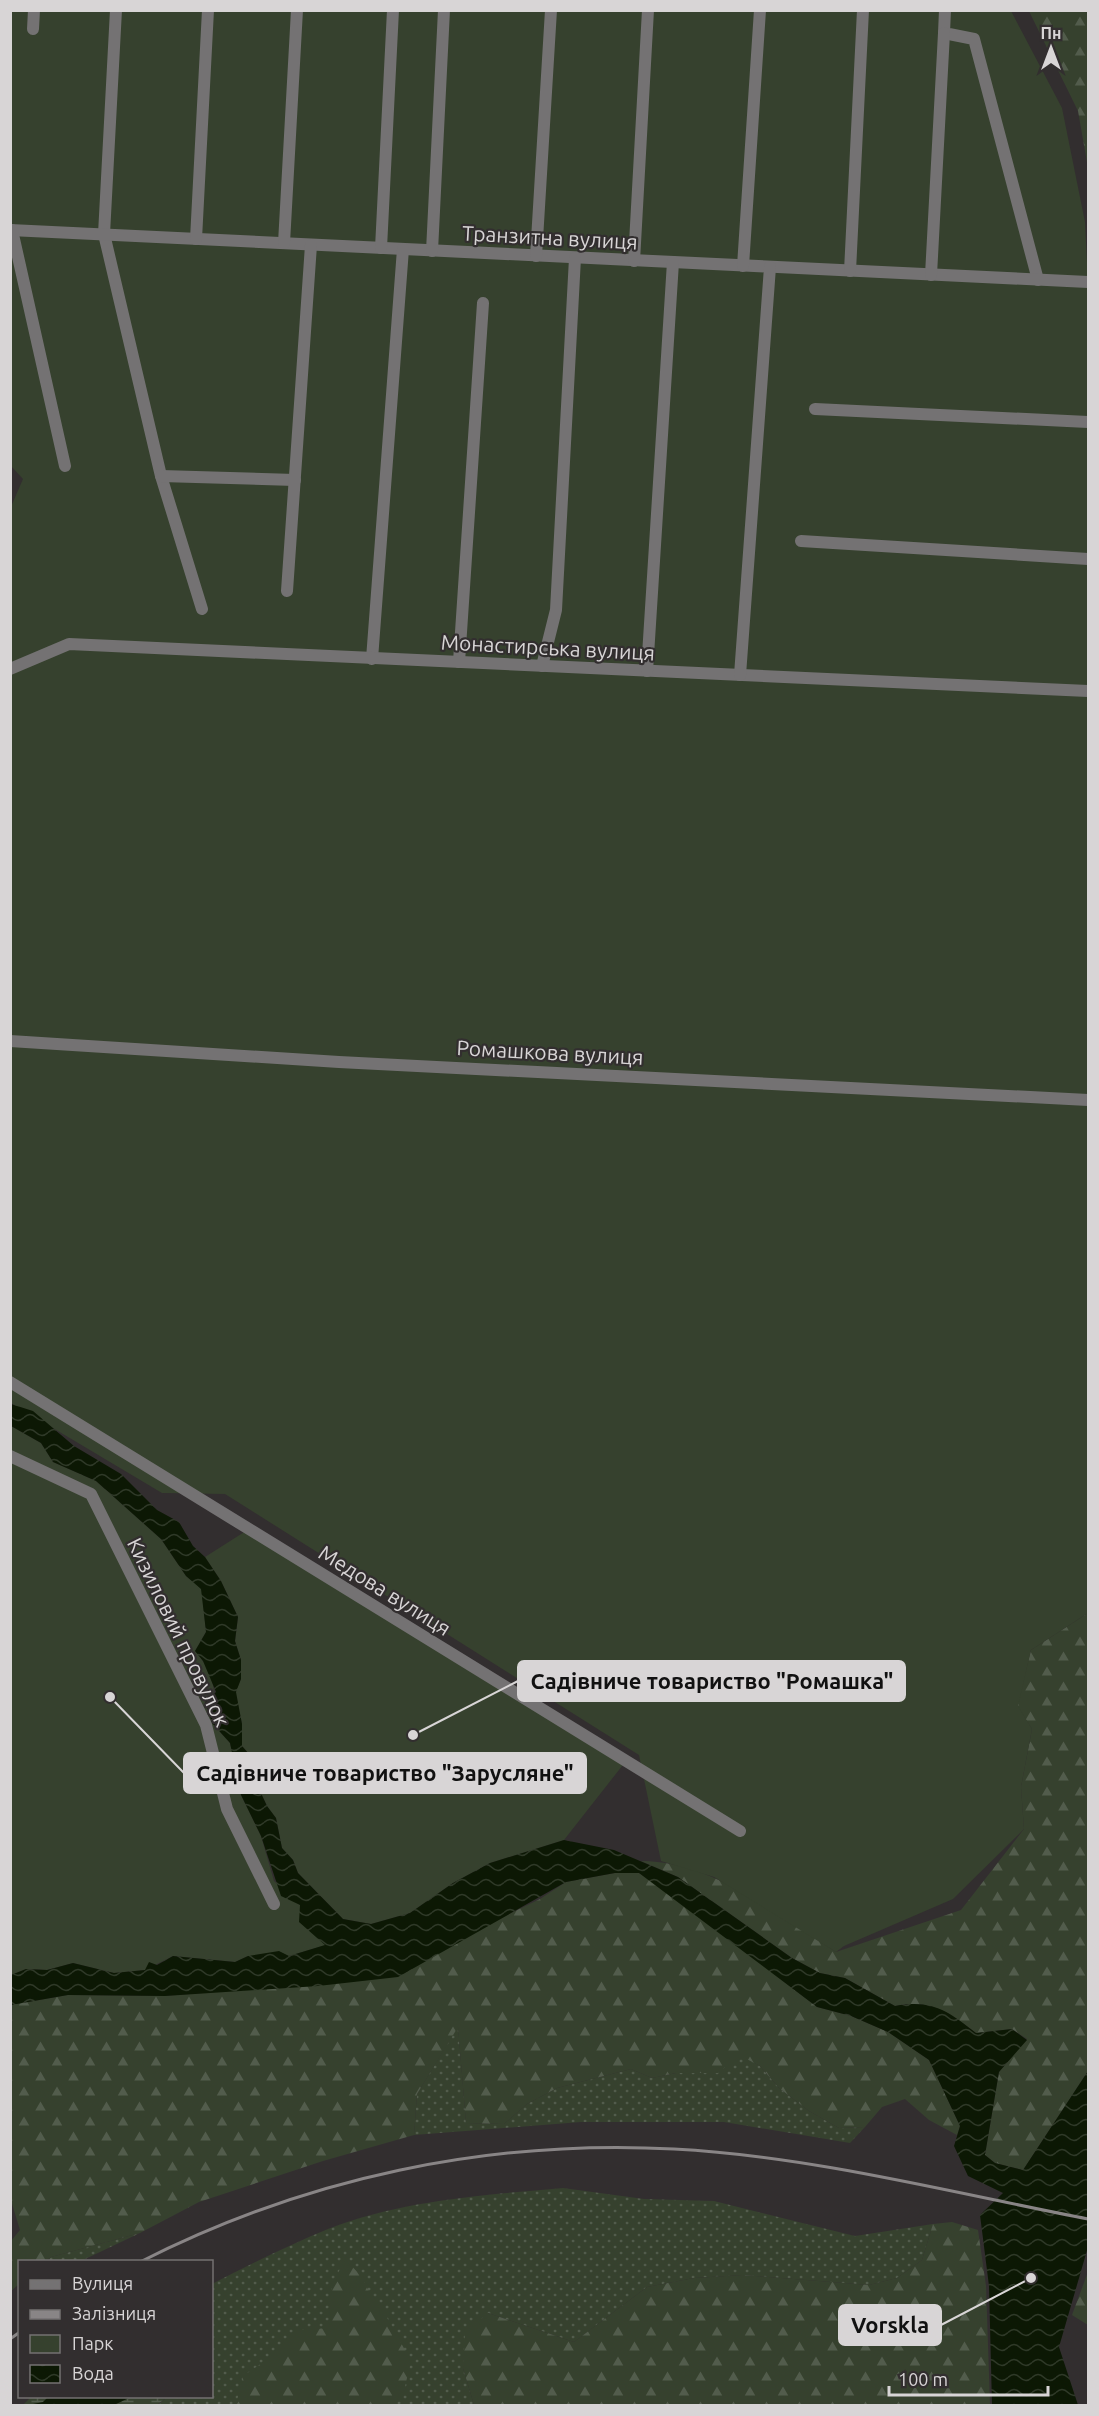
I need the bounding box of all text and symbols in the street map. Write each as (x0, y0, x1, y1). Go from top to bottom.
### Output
north arrow (1021, 18, 1081, 78)
text: Пн (1041, 24, 1061, 42)
street label: Транзитна вулиця (462, 220, 638, 254)
street label: Монастирська вулиця (440, 629, 656, 665)
street label: Ромашкова вулиця (456, 1035, 644, 1069)
street label: Кизиловий провулок (123, 1534, 235, 1730)
street label: Медова вулиця (315, 1540, 455, 1640)
callout: Садівниче товариство "Ромашка" (518, 1661, 905, 1701)
text: Садівниче товариство "Ромашка" (530, 1668, 894, 1693)
callout: Садівниче товариство "Зарусляне" (184, 1753, 586, 1793)
text: Садівниче товариство "Зарусляне" (196, 1760, 574, 1785)
legend (18, 2260, 213, 2398)
text: Вулиця (72, 2273, 133, 2293)
text: Залізниця (72, 2303, 156, 2323)
callout: Vorskla (839, 2305, 941, 2345)
text: Vorskla (851, 2312, 929, 2337)
text: Парк (72, 2333, 113, 2353)
scale bar (889, 2359, 1048, 2397)
text: Вода (72, 2363, 114, 2383)
text: 100 m (898, 2369, 948, 2389)

